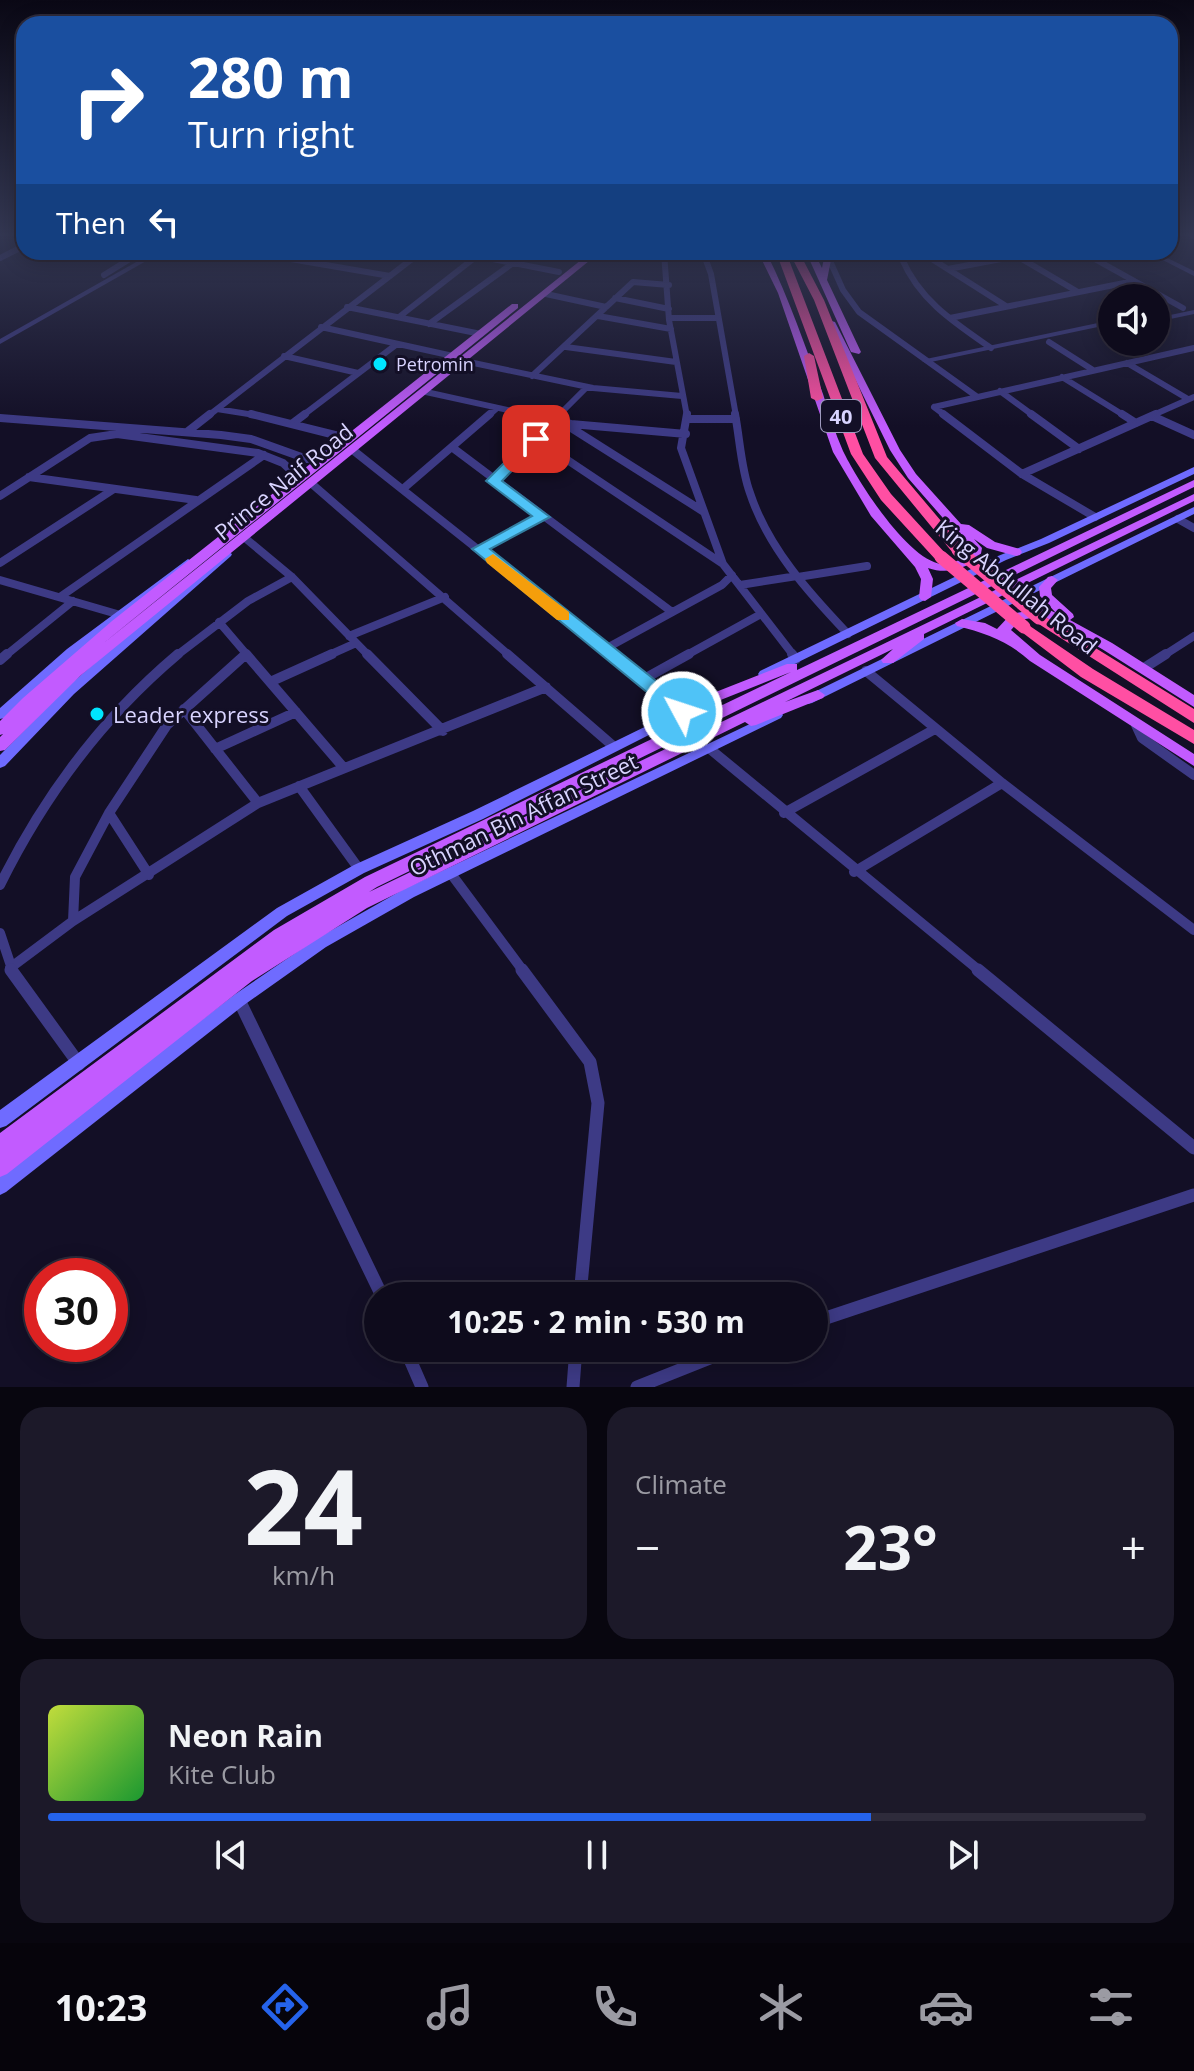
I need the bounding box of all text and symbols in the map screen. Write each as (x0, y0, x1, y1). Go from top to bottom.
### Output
text: 280 m (188, 38, 354, 114)
icon: right (56, 48, 160, 152)
text: Turn right (188, 110, 354, 159)
icon: left (142, 200, 186, 244)
text: Then (56, 202, 126, 243)
map controls (1098, 284, 1170, 356)
button: sound (1098, 284, 1170, 356)
place label: Petromin (396, 352, 474, 376)
marker: Petromin (371, 355, 389, 373)
road number: 40 (821, 400, 861, 432)
pin (502, 405, 570, 473)
street label: Prince Naif Road (208, 416, 358, 546)
icon: arrive (514, 417, 558, 461)
street label: King Abdullah Road (930, 512, 1104, 660)
position arrow (640, 670, 724, 754)
place label: Leader express (113, 699, 269, 729)
marker: Leader express (88, 705, 106, 723)
street label: Othman Bin Affan Street (404, 745, 642, 882)
speed limit sign: 30 (24, 1258, 128, 1362)
text: 10:25 · 2 min · 530 m (447, 1301, 745, 1342)
text: 24 (244, 1434, 363, 1575)
text: Climate (635, 1466, 727, 1502)
text: 23° (843, 1506, 938, 1588)
text: − (635, 1517, 660, 1577)
text: + (1121, 1517, 1146, 1577)
text: km/h (272, 1557, 335, 1593)
text: Neon Rain (168, 1715, 323, 1756)
text: Kite Club (168, 1756, 276, 1792)
icon: previous (209, 1833, 253, 1877)
icon: pause (575, 1833, 619, 1877)
icon: next (941, 1833, 985, 1877)
icon: directions (257, 1979, 313, 2035)
icon: music (422, 1979, 478, 2035)
icon: phone (587, 1979, 643, 2035)
icon: climate (753, 1979, 809, 2035)
icon: car (918, 1979, 974, 2035)
icon: filters (1083, 1979, 1139, 2035)
text: 10:23 (55, 1983, 147, 2032)

